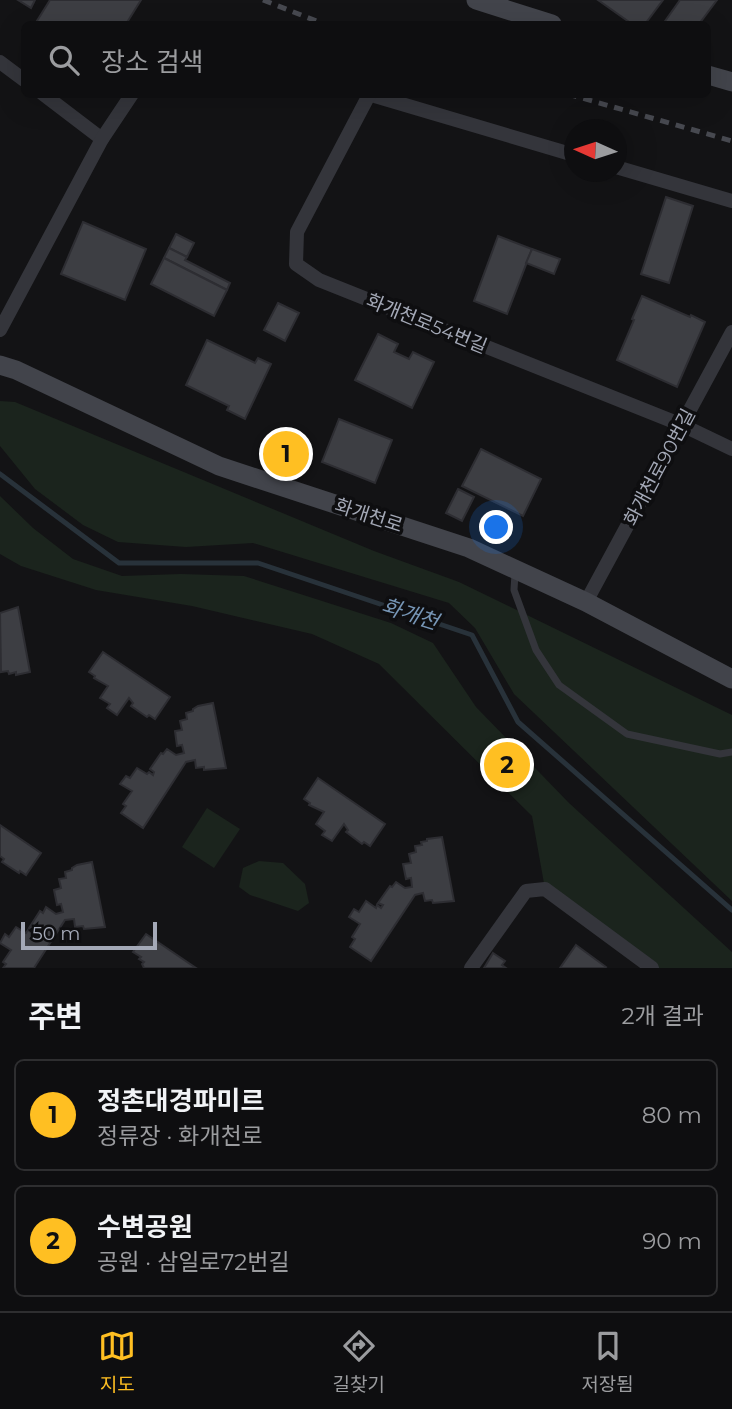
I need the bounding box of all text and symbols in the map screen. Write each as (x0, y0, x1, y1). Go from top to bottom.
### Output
search box (21, 21, 711, 98)
icon: search (45, 41, 83, 79)
text: 장소 검색 (101, 46, 204, 78)
north arrow (564, 119, 627, 182)
street label: 화개천로54번길 (363, 289, 491, 358)
street label: 화개천로90번길 (619, 405, 700, 530)
pin: 1 (263, 428, 309, 480)
street label: 화개천로 (332, 494, 406, 537)
your location (479, 510, 513, 544)
water label: 화개천 (379, 593, 444, 635)
pin: 2 (484, 739, 530, 791)
scale bar (21, 919, 158, 951)
text: 50 m (32, 922, 80, 945)
text: 주변 (28, 998, 83, 1035)
text: 2개 결과 (621, 1002, 704, 1030)
text: 정촌대경파미르 (97, 1085, 264, 1117)
text: 1 (48, 1101, 58, 1129)
text: 80 m (642, 1101, 702, 1129)
text: 정류장 · 화개천로 (97, 1122, 263, 1150)
text: 수변공원 (97, 1211, 193, 1243)
text: 2 (46, 1227, 60, 1255)
text: 90 m (642, 1227, 702, 1255)
text: 공원 · 삼일로72번길 (97, 1248, 290, 1276)
tab: 지도 (98, 1327, 136, 1396)
tab: 길찾기 (333, 1327, 385, 1396)
tab: 저장됨 (581, 1327, 634, 1396)

